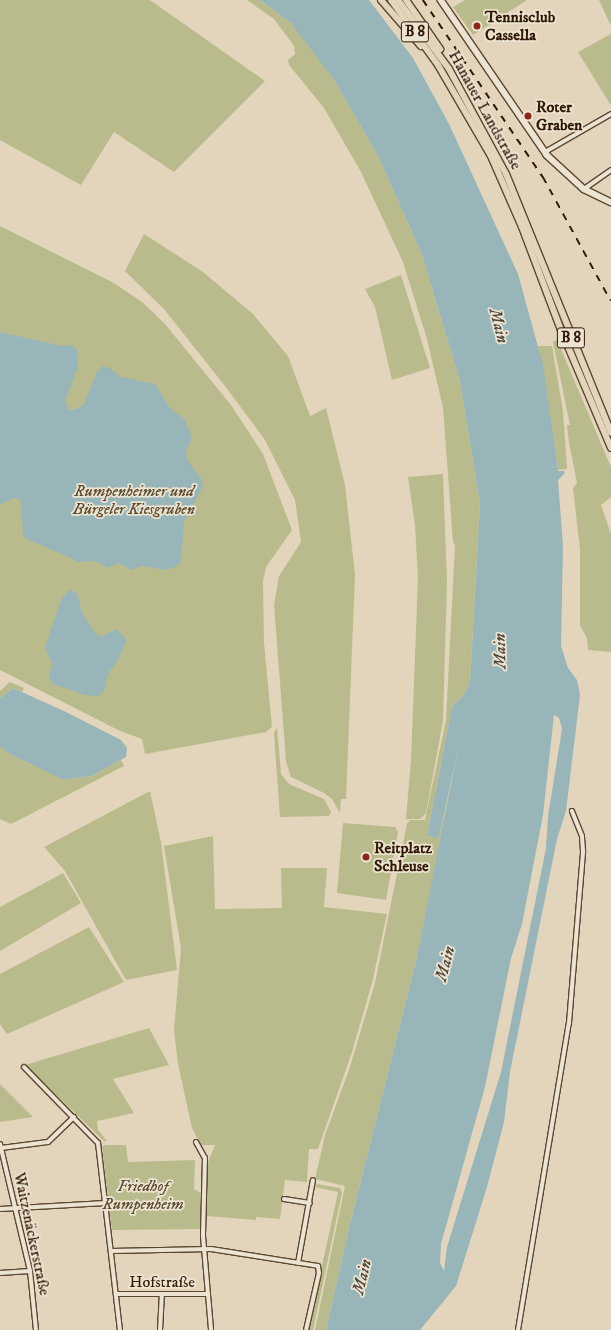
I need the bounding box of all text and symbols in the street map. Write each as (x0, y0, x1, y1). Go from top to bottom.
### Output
place label: Tennisclub Cassella (485, 7, 555, 45)
road number: B 8 (400, 19, 430, 45)
marker: Tennisclub Cassella (472, 21, 482, 31)
street label: Hanauer Landstraße (444, 47, 526, 173)
place label: Roter Graben (536, 97, 582, 135)
marker: Roter Graben (523, 111, 533, 121)
water label: Main (484, 306, 512, 346)
road number: B 8 (556, 325, 586, 351)
park label: Rumpenheimer und Bürgeler Kiesgruben (73, 481, 195, 519)
water label: Main (490, 633, 512, 669)
place label: Reitplatz Schleuse (374, 838, 432, 876)
marker: Reitplatz Schleuse (361, 852, 371, 862)
water label: Main (432, 944, 460, 984)
street label: Waitzenäckerstraße (10, 1171, 54, 1297)
park label: Friedhof Rumpenheim (102, 1176, 184, 1214)
water label: Main (349, 1257, 377, 1297)
street label: Hofstraße (129, 1272, 195, 1292)

